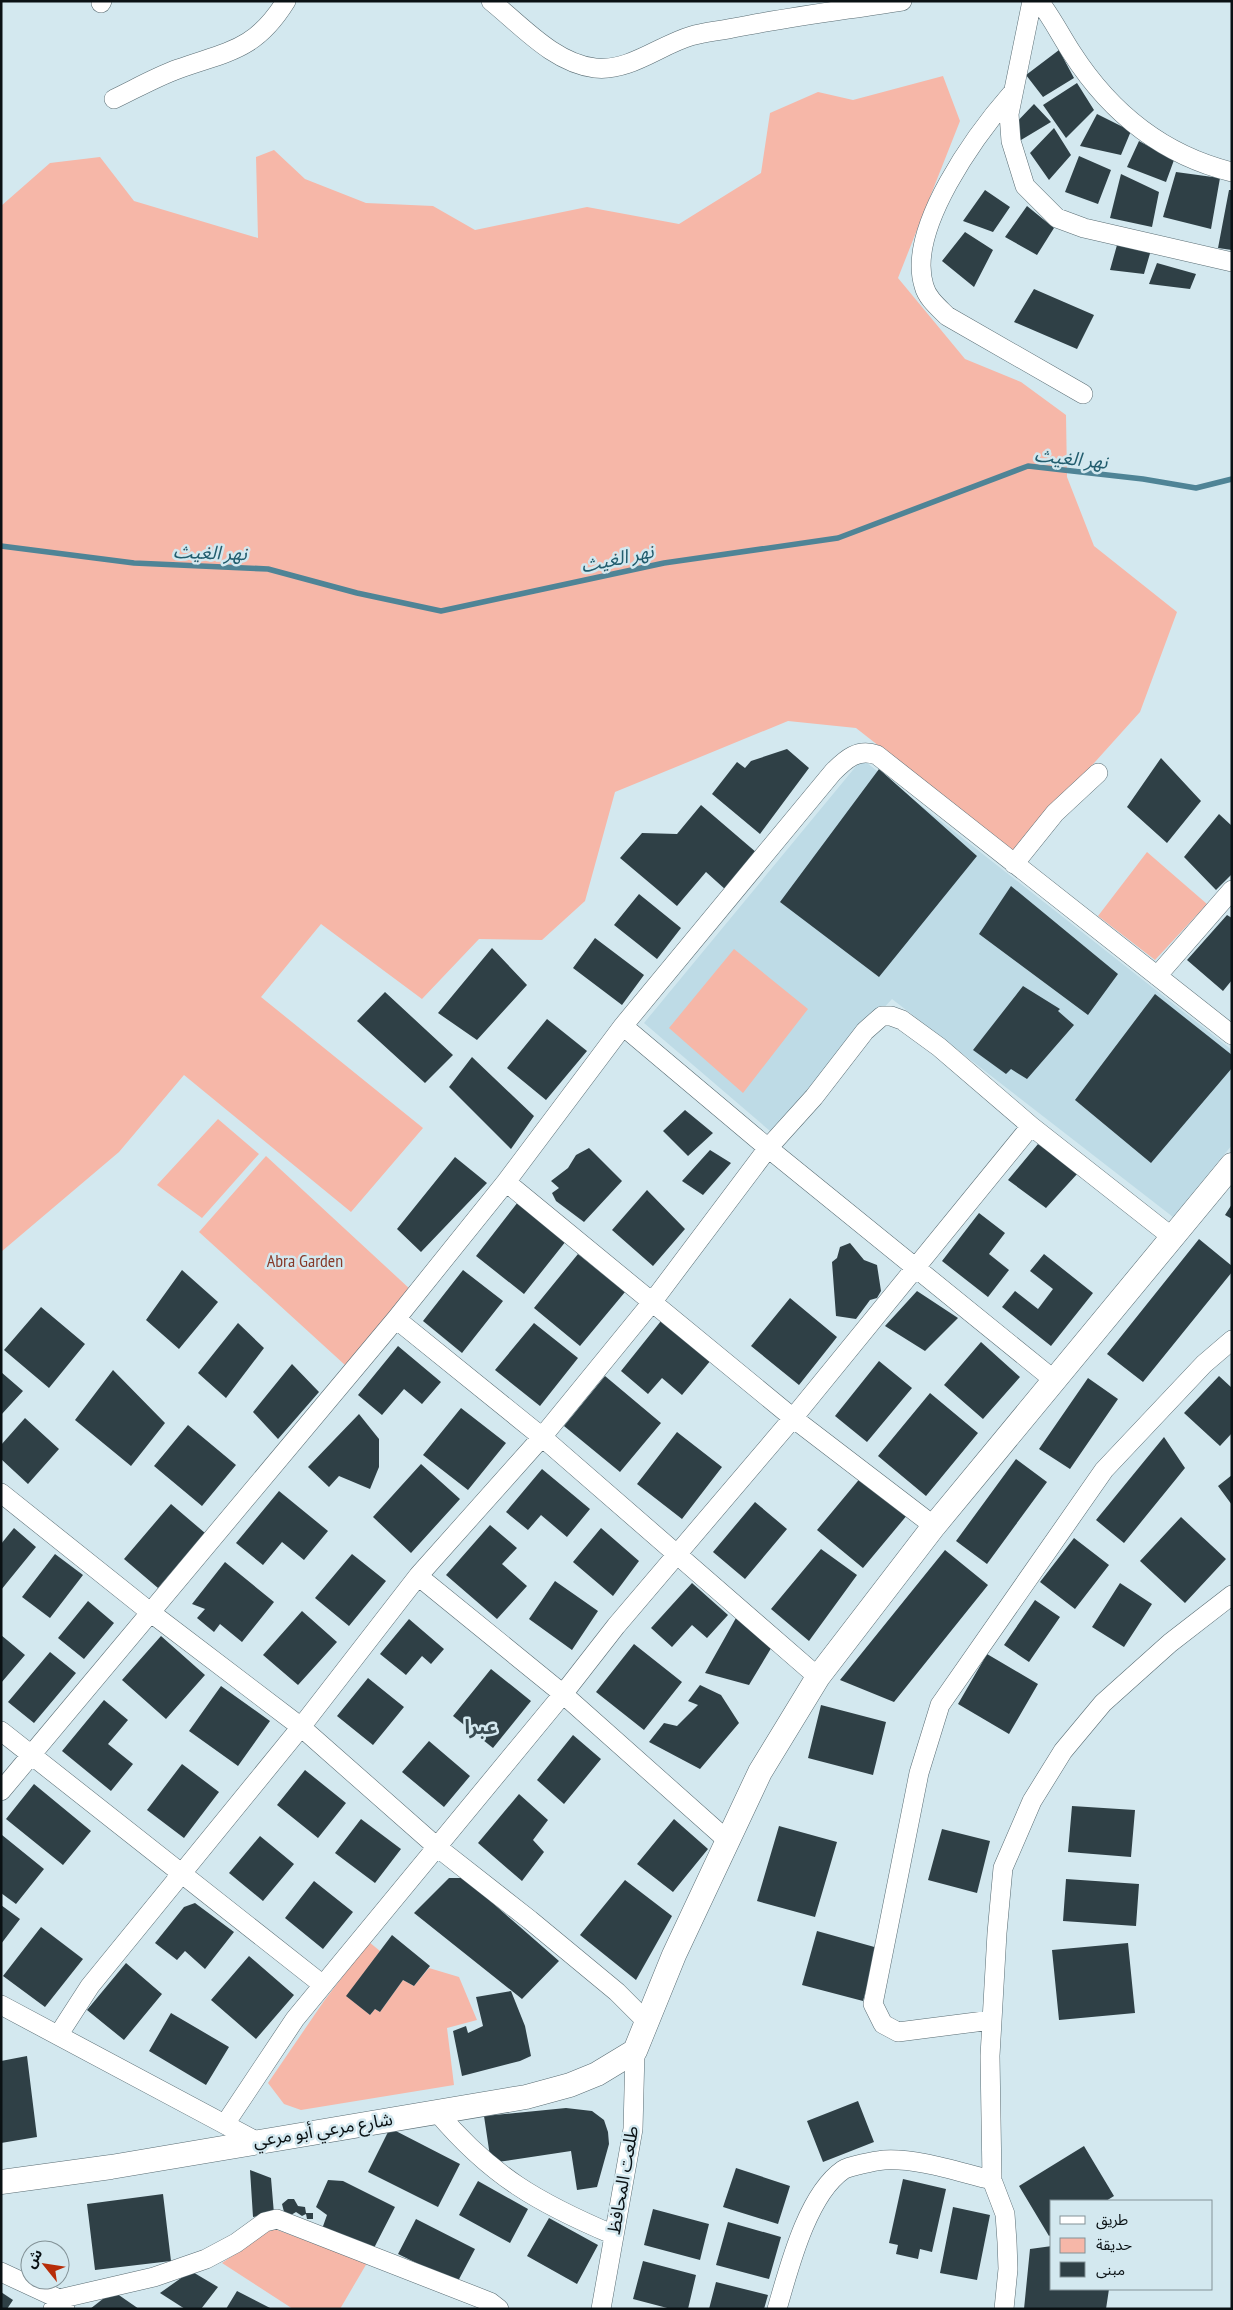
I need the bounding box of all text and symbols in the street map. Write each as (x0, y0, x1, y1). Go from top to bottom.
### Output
water label: نهر الغيث (1033, 442, 1111, 474)
water label: نهر الغيث (579, 538, 657, 577)
water label: نهر الغيث (173, 539, 249, 565)
park label: Abra Garden (267, 1249, 343, 1272)
district label: عبرا (465, 1714, 497, 1740)
street label: شارع مرعي أبو مرعي (252, 2107, 395, 2155)
street label: طلعت المحافظ (602, 2124, 643, 2236)
legend (1050, 2200, 1213, 2290)
text: طريق (1096, 2210, 1128, 2230)
text: حديقة (1096, 2235, 1132, 2254)
north arrow (20, 2240, 70, 2290)
text: ش (21, 2246, 46, 2271)
text: مبنى (1096, 2260, 1125, 2279)

